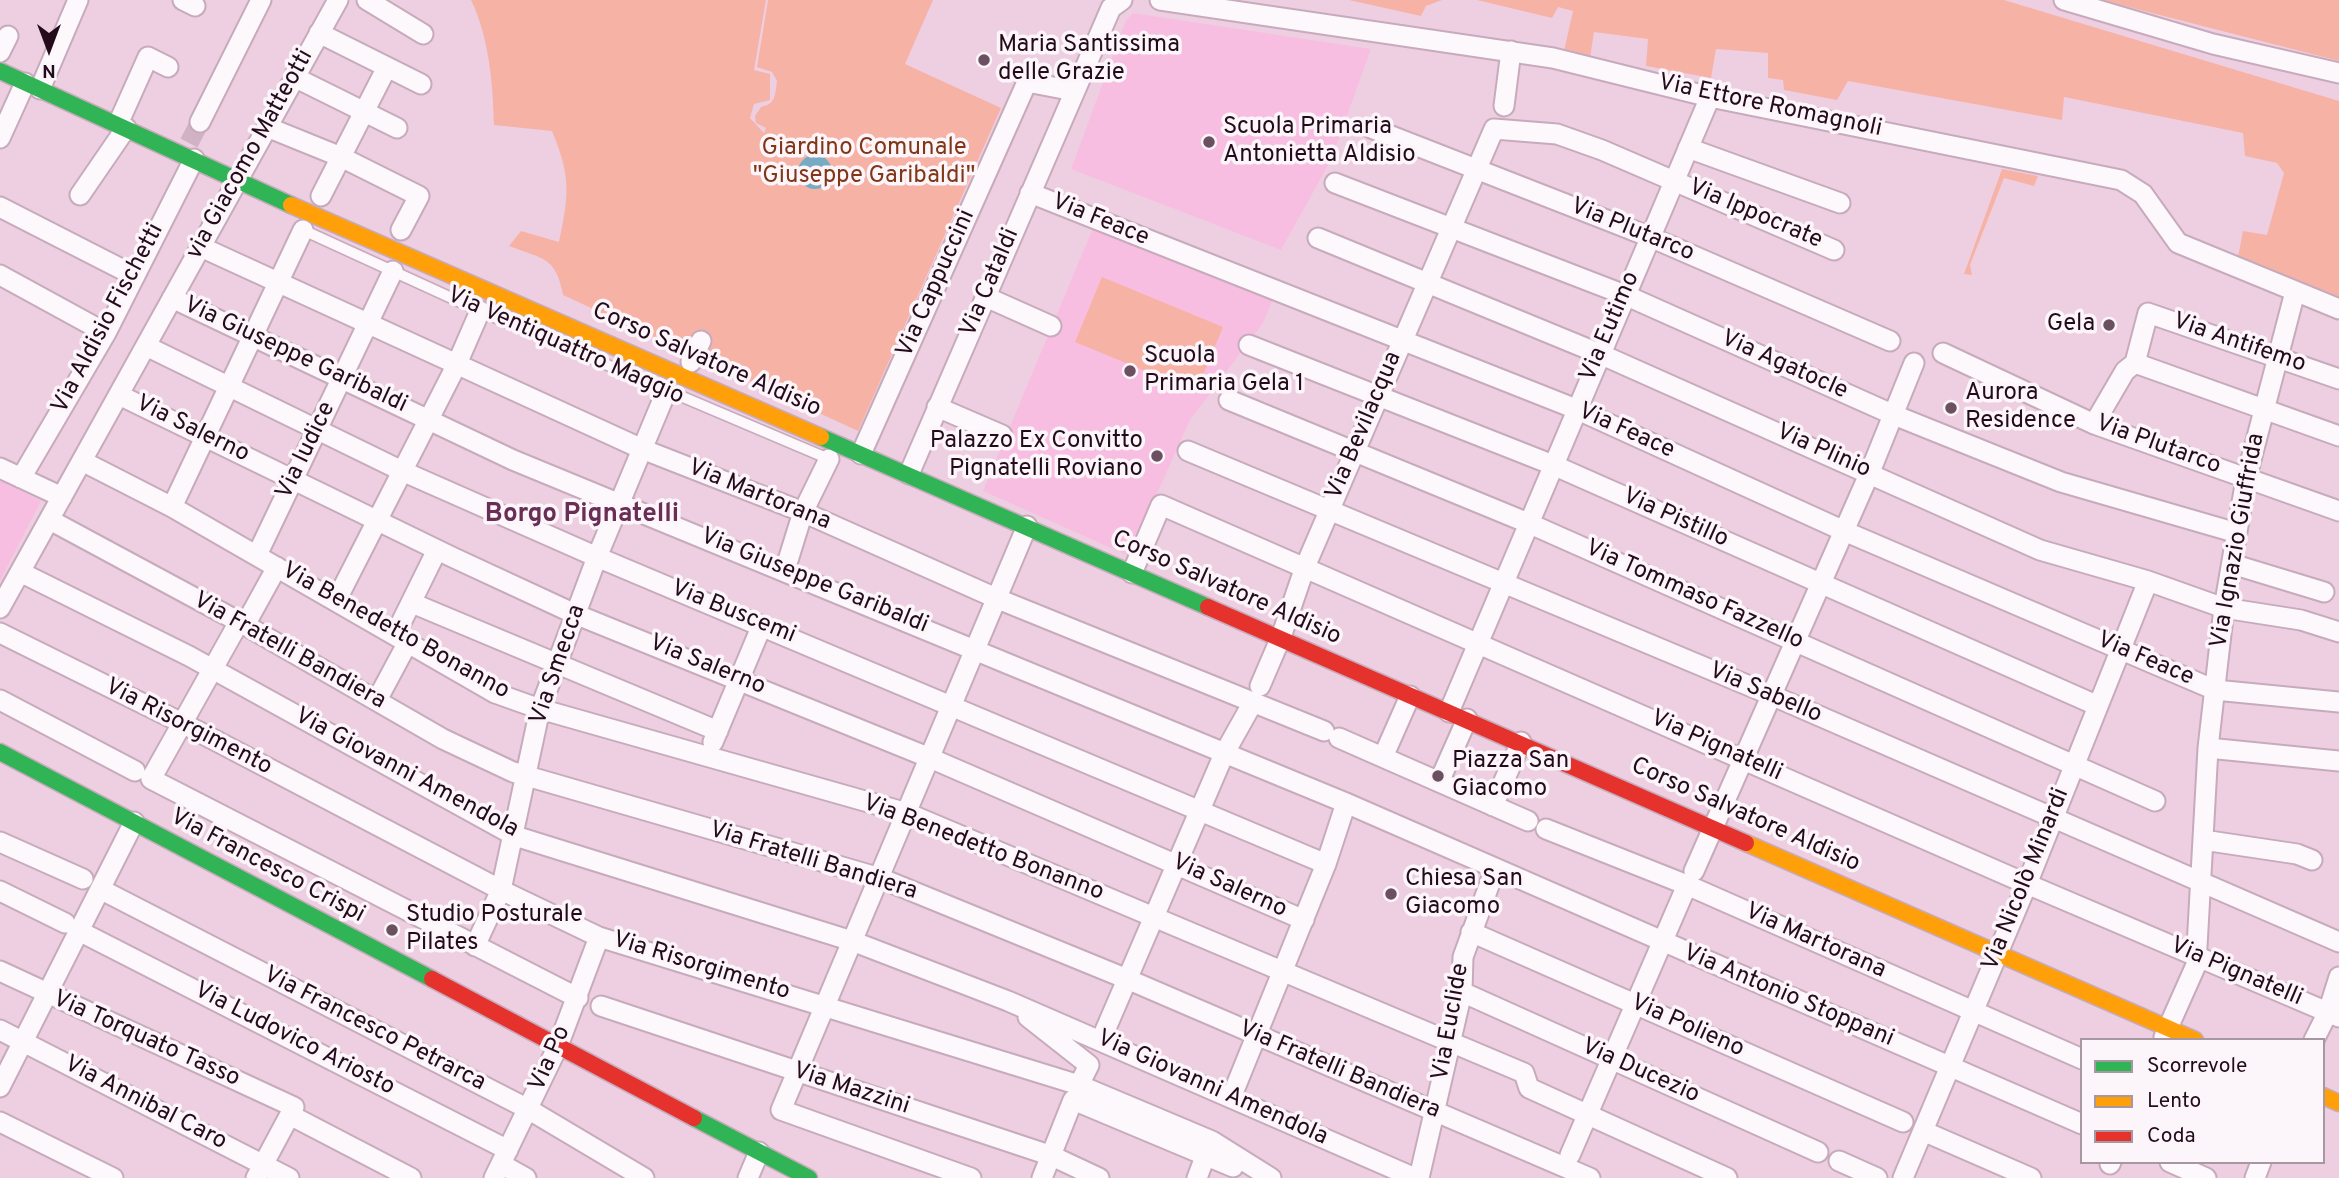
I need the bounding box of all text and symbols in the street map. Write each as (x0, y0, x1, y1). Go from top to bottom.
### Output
north arrow (14, 14, 84, 84)
place label: Maria Santissima delle Grazie (998, 32, 1180, 88)
street label: via Giacomo Matteotti (181, 45, 321, 265)
marker: Maria Santissima delle Grazie (976, 52, 992, 68)
text: N (42, 58, 56, 82)
street label: Via Ettore Romagnoli (1656, 69, 1884, 145)
place label: Scuola Primaria Antonietta Aldisio (1223, 114, 1416, 170)
marker: Scuola Primaria Antonietta Aldisio (1201, 134, 1217, 150)
park label: Giardino Comunale "Giuseppe Garibaldi" (753, 135, 975, 191)
street label: Via Ippocrate (1684, 174, 1826, 256)
street label: Via Feace (1047, 188, 1153, 254)
street label: Via Plutarco (1566, 193, 1698, 269)
street label: Via Cappuccini (892, 206, 982, 362)
street label: Via Aldisio Fischetti (47, 219, 171, 419)
street label: Via Cataldi (955, 224, 1027, 342)
street label: Via Eutimo (1575, 268, 1647, 386)
street label: Via Ventiquattro Maggio (442, 282, 688, 412)
street label: Via Giuseppe Garibaldi (179, 292, 411, 420)
street label: Corso Salvatore Aldisio (587, 297, 825, 425)
street label: Via Antifemo (2169, 308, 2309, 380)
place label: Gela (2047, 311, 2095, 339)
marker: Gela (2101, 317, 2117, 333)
street label: Via Agatocle (1716, 325, 1852, 407)
place label: Scuola Primaria Gela 1 (1144, 343, 1304, 399)
street label: Via Bevilacqua (1321, 348, 1409, 504)
marker: Scuola Primaria Gela 1 (1122, 363, 1138, 379)
place label: Aurora Residence (1965, 380, 2076, 436)
street label: Via Salerno (130, 390, 254, 470)
street label: Via Iudice (271, 398, 343, 504)
street label: Via Feace (1573, 398, 1679, 466)
marker: Aurora Residence (1943, 400, 1959, 416)
street label: Via Plutarco (2092, 410, 2224, 482)
street label: Via Plinio (1771, 418, 1875, 486)
place label: Palazzo Ex Convitto Pignatelli Roviano (930, 428, 1143, 484)
street label: Via Ignazio Giuffrida (2206, 431, 2272, 651)
marker: Palazzo Ex Convitto Pignatelli Roviano (1149, 448, 1165, 464)
street label: Via Martorana (683, 454, 835, 538)
street label: Via Pistillo (1618, 483, 1732, 555)
district label: Borgo Pignatelli (485, 500, 679, 532)
street label: Via Giuseppe Garibaldi (696, 523, 932, 641)
street label: Corso Salvatore Aldisio (1107, 525, 1345, 653)
street label: Via Tommaso Fazzello (1580, 535, 1808, 657)
street label: Via Benedetto Bonanno (276, 557, 514, 707)
street label: Via Buscemi (666, 575, 800, 651)
street label: Via Fratelli Bandiera (188, 587, 390, 717)
street label: Via Smecca (525, 601, 593, 729)
street label: Via Feace (2092, 627, 2198, 693)
street label: Via Salerno (645, 630, 769, 702)
street label: Via Sabello (1704, 657, 1826, 731)
street label: Via Risorgimento (100, 673, 276, 783)
street label: Via Giovanni Amendola (289, 703, 523, 845)
street label: Via Pignatelli (1646, 705, 1786, 789)
place label: Piazza San Giacomo (1452, 748, 1569, 804)
street label: Corso Salvatore Aldisio (1626, 752, 1864, 880)
marker: Piazza San Giacomo (1430, 768, 1446, 784)
street label: Via Nicolò Minardi (1977, 785, 2077, 975)
street label: Via Benedetto Bonanno (858, 790, 1108, 908)
street label: Via Francesco Crispi (165, 804, 369, 930)
street label: Via Fratelli Bandiera (706, 817, 920, 907)
street label: Via Salerno (1167, 849, 1291, 925)
place label: Chiesa San Giacomo (1405, 866, 1523, 922)
marker: Chiesa San Giacomo (1383, 886, 1399, 902)
street label: Via Martorana (1740, 898, 1890, 986)
place label: Studio Posturale Pilates (406, 902, 583, 958)
marker: Studio Posturale Pilates (384, 922, 400, 938)
street label: Via Risorgimento (609, 926, 793, 1008)
street label: Via Pignatelli (2165, 932, 2307, 1014)
street label: Via Antonio Stoppani (1678, 940, 1898, 1054)
street label: Via Francesco Petrarca (258, 961, 490, 1099)
street label: Via Euclide (1428, 961, 1476, 1083)
street label: Via Ludovico Ariosto (189, 977, 399, 1103)
street label: Via Torquato Tasso (48, 986, 244, 1094)
street label: Via Polieno (1626, 989, 1748, 1065)
street label: Via Fratelli Bandiera (1234, 1016, 1444, 1126)
street label: Via Po (524, 1022, 578, 1096)
street label: Via Giovanni Amendola (1092, 1025, 1332, 1153)
street label: Via Ducezio (1576, 1033, 1704, 1111)
legend (2080, 1038, 2325, 1164)
street label: Via Annibal Caro (59, 1051, 231, 1157)
text: Scorrevole (2147, 1053, 2247, 1080)
street label: Via Mazzini (789, 1058, 913, 1122)
text: Lento (2147, 1088, 2201, 1115)
text: Coda (2147, 1123, 2196, 1150)

